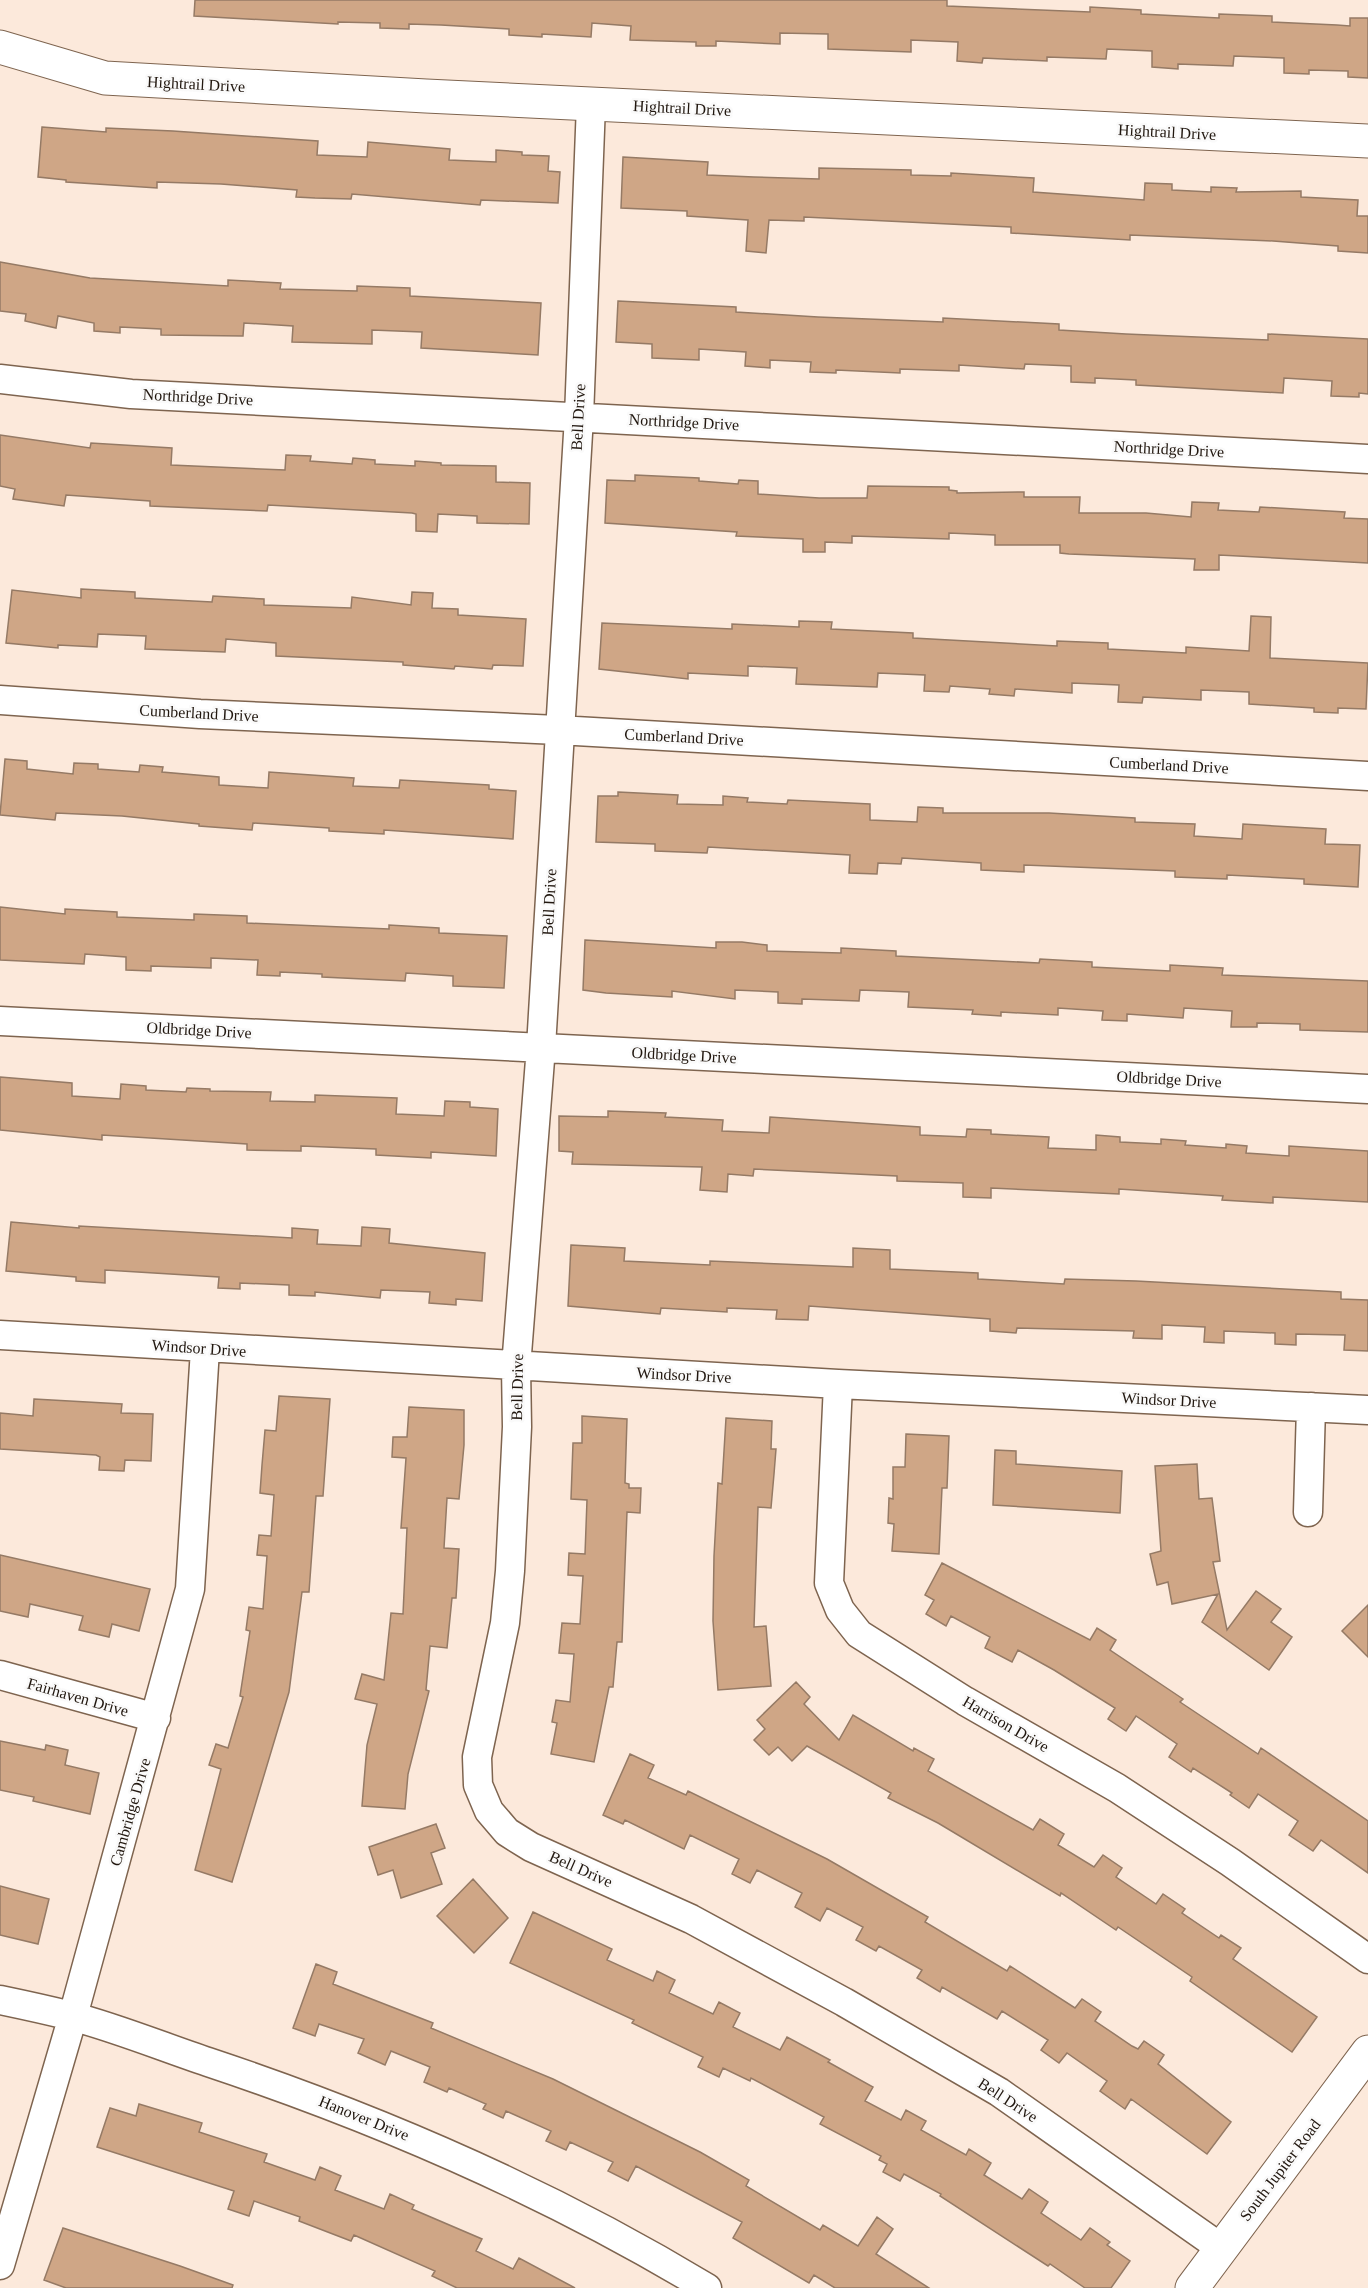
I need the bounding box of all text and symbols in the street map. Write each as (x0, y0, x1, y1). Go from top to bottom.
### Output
street label: Hightrail Drive (146, 73, 245, 96)
street label: Hightrail Drive (632, 97, 731, 120)
street label: Hightrail Drive (1117, 121, 1216, 144)
street label: Bell Drive (568, 383, 588, 451)
street label: Northridge Drive (142, 386, 254, 409)
street label: Northridge Drive (628, 411, 740, 434)
street label: Northridge Drive (1113, 438, 1225, 461)
street label: Cumberland Drive (139, 701, 259, 725)
street label: Cumberland Drive (624, 725, 744, 749)
street label: Cumberland Drive (1109, 753, 1229, 777)
street label: Bell Drive (539, 868, 559, 936)
street label: Oldbridge Drive (146, 1019, 252, 1042)
street label: Oldbridge Drive (631, 1044, 737, 1067)
street label: Oldbridge Drive (1116, 1068, 1222, 1091)
street label: Windsor Drive (151, 1336, 247, 1360)
street label: Bell Drive (508, 1353, 526, 1421)
street label: Windsor Drive (636, 1364, 732, 1386)
street label: Windsor Drive (1121, 1389, 1217, 1411)
street label: Fairhaven Drive (25, 1674, 131, 1720)
street label: Harrison Drive (960, 1693, 1052, 1755)
street label: Cambridge Drive (106, 1756, 155, 1868)
street label: Bell Drive (547, 1848, 615, 1890)
street label: Bell Drive (975, 2075, 1041, 2125)
street label: Hanover Drive (317, 2092, 411, 2144)
street label: South Jupiter Road (1236, 2116, 1324, 2225)

